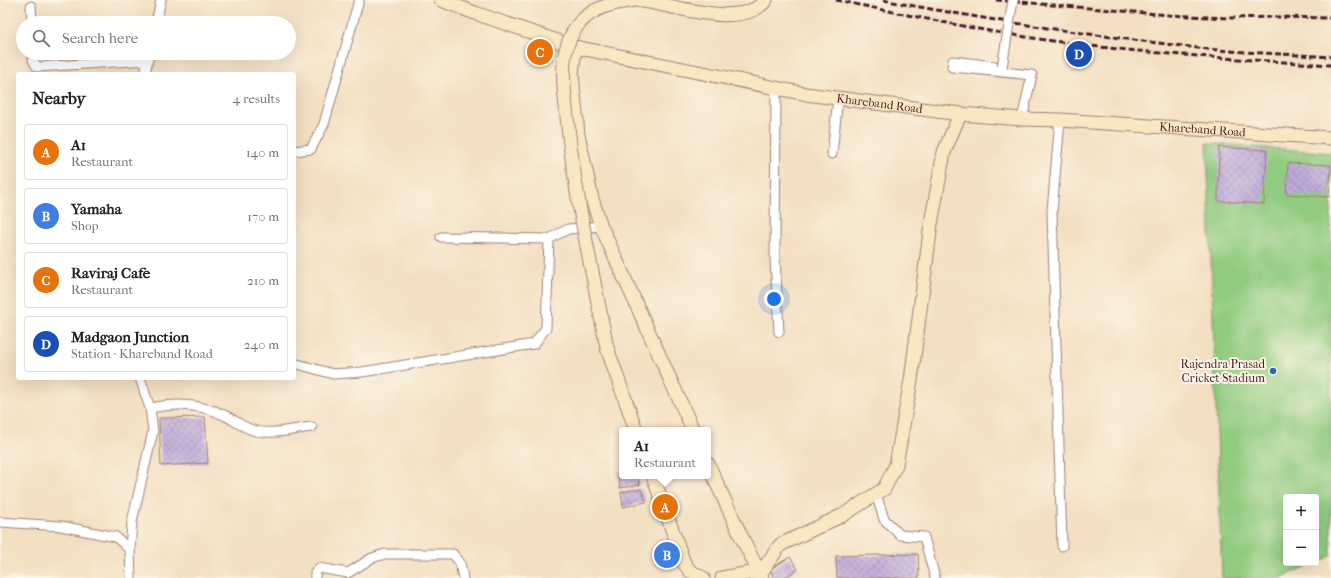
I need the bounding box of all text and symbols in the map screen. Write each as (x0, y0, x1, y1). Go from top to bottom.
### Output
search box (16, 16, 296, 60)
icon: search (30, 27, 52, 49)
text: Search here (62, 29, 138, 47)
pin: C (527, 37, 553, 67)
pin: D (1066, 39, 1092, 69)
text: Nearby (32, 88, 86, 108)
text: 4 results (233, 91, 280, 106)
street label: Khareband Road (836, 91, 924, 116)
street label: Khareband Road (1159, 120, 1247, 139)
text: A1 (71, 136, 86, 154)
text: A (42, 145, 50, 160)
text: 140 m (246, 145, 279, 160)
text: Restaurant (71, 154, 133, 169)
text: Yamaha (71, 200, 122, 218)
text: B (42, 209, 50, 224)
text: 170 m (247, 209, 279, 224)
text: Shop (71, 218, 99, 233)
text: Raviraj Cafe (71, 264, 150, 282)
text: C (42, 273, 50, 288)
text: 210 m (247, 273, 279, 288)
text: Restaurant (71, 282, 133, 297)
your location (764, 289, 784, 309)
text: Madgaon Junction (71, 328, 189, 346)
text: D (41, 337, 51, 352)
text: 240 m (244, 337, 279, 352)
text: Station · Khareband Road (71, 346, 213, 361)
place label: Rajendra Prasad Cricket Stadium (1181, 357, 1265, 385)
marker: Rajendra Prasad Cricket Stadium (1268, 366, 1278, 376)
popup (619, 427, 711, 479)
text: A1 (634, 437, 649, 455)
text: Restaurant (634, 455, 696, 470)
pin: A (652, 492, 678, 522)
map controls (1283, 494, 1319, 566)
button: + (1283, 494, 1319, 530)
button: − (1283, 530, 1319, 566)
pin: B (654, 540, 680, 570)

